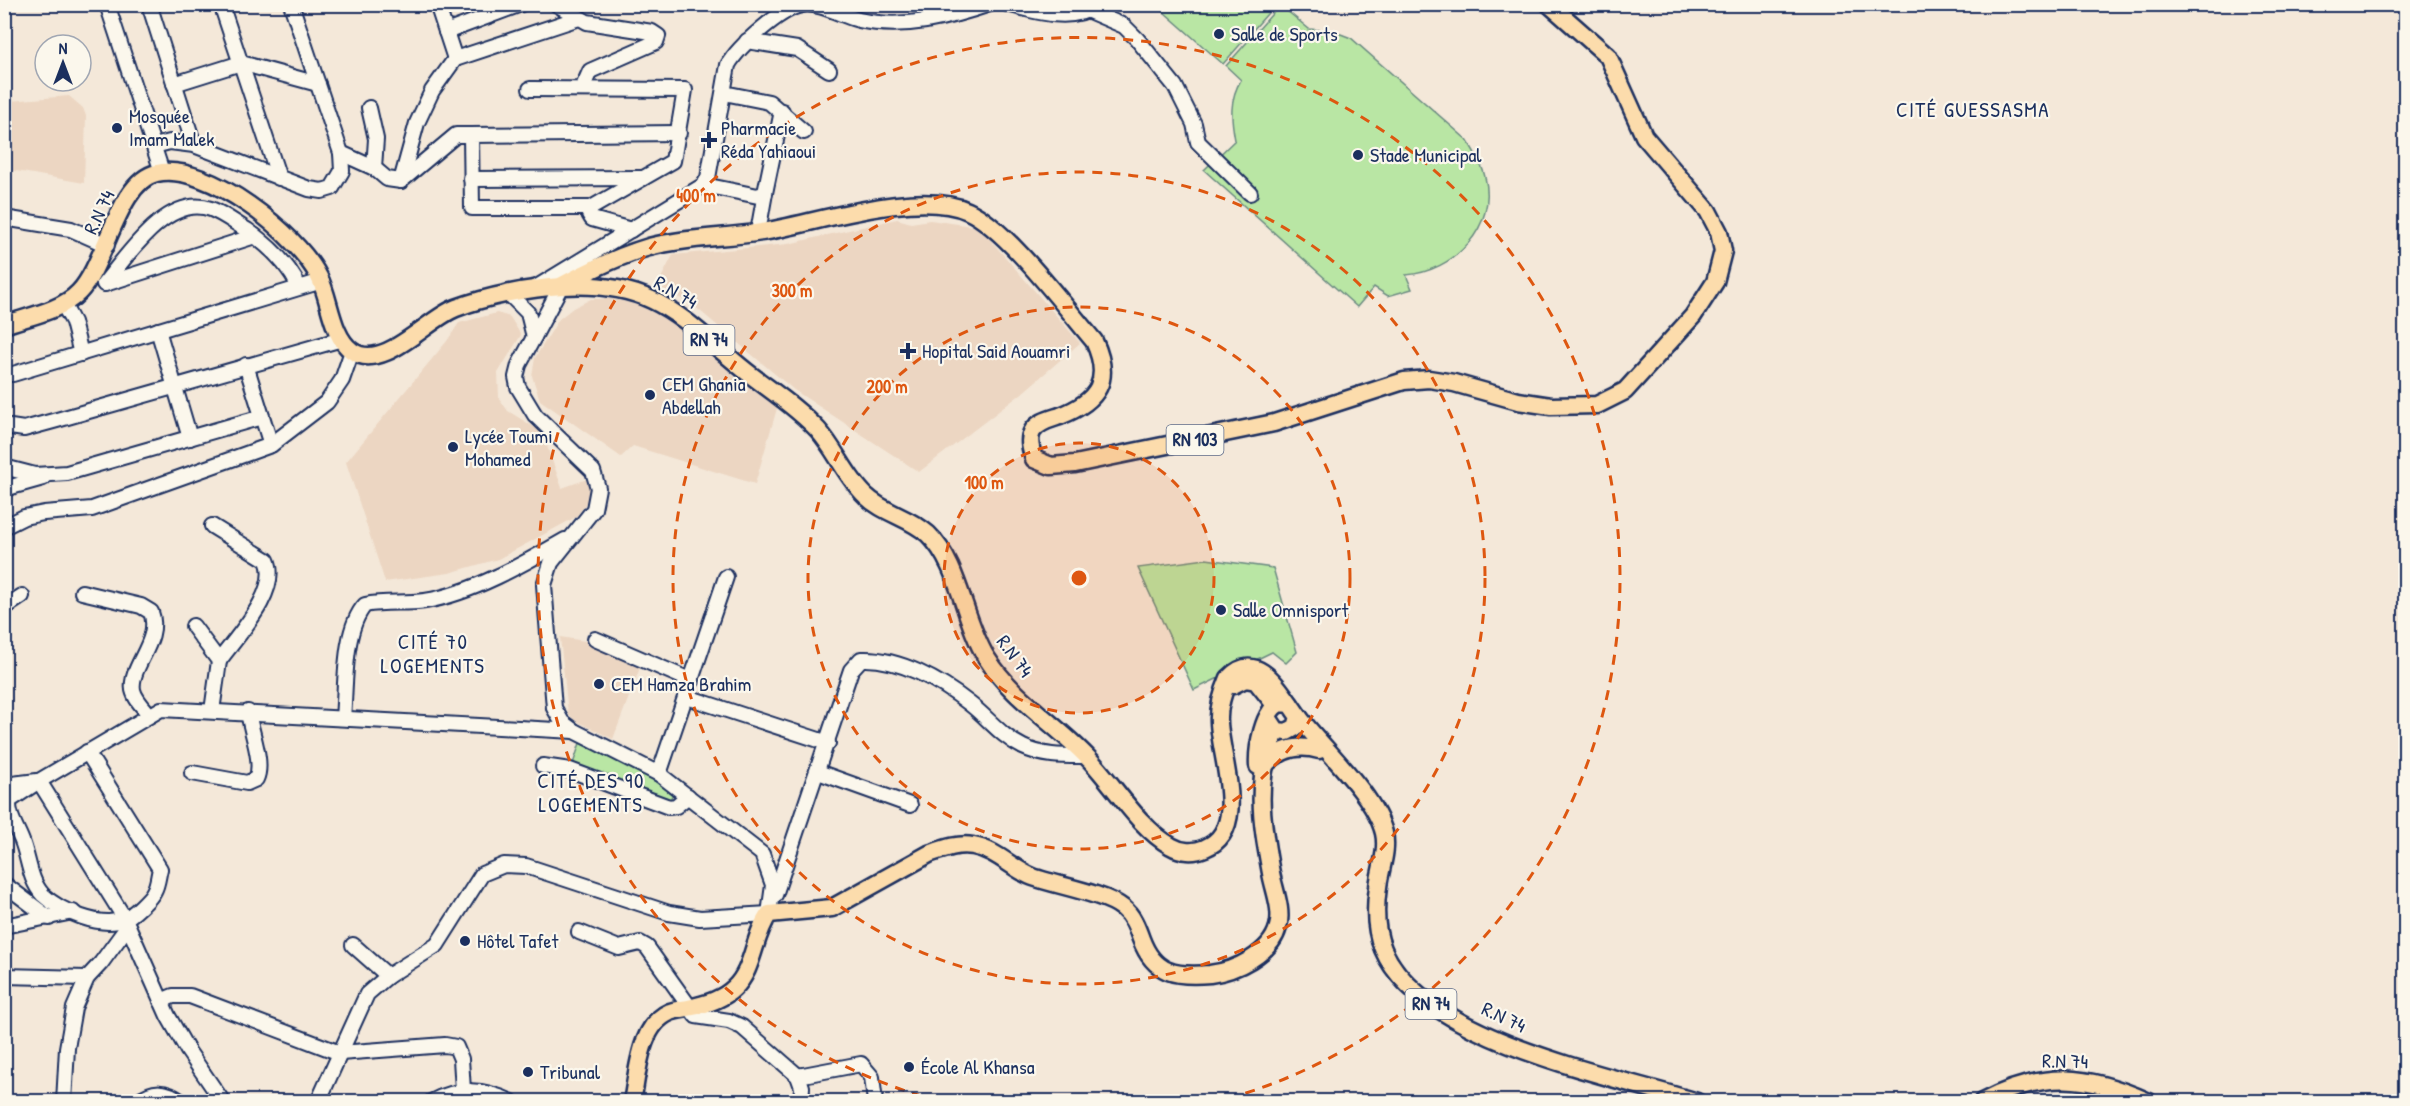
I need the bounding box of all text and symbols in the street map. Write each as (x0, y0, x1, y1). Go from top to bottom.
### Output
place label: Salle de Sports (1231, 20, 1338, 47)
marker: Salle de Sports (1212, 27, 1226, 41)
north arrow (33, 33, 93, 93)
text: N (59, 37, 68, 59)
district label: CITÉ GUESSASMA (1896, 95, 2050, 124)
place label: Mosquée Imam Malek (129, 102, 215, 152)
place label: Pharmacie Réda Yahiaoui (721, 114, 816, 164)
marker: Mosquée Imam Malek (110, 121, 124, 135)
marker: Pharmacie Réda Yahiaoui (702, 133, 716, 147)
place label: Stade Municipal (1370, 141, 1482, 168)
marker: Stade Municipal (1351, 148, 1365, 162)
text: 400 m (676, 183, 716, 208)
street label: R.N 74 (77, 185, 121, 238)
street label: R.N 74 (650, 268, 703, 315)
text: 300 m (772, 278, 812, 303)
road number: RN 74 (684, 325, 734, 355)
place label: Hopital Said Aouamri (922, 337, 1070, 364)
marker: Hopital Said Aouamri (899, 342, 917, 360)
place label: CEM Ghania Abdellah (662, 370, 746, 420)
text: 200 m (867, 374, 907, 399)
marker: CEM Ghania Abdellah (643, 388, 657, 402)
place label: Lycée Toumi Mohamed (465, 422, 553, 472)
road number: RN 103 (1166, 425, 1224, 455)
marker: Lycée Toumi Mohamed (446, 440, 460, 454)
text: 100 m (964, 470, 1004, 495)
centre of rings (1069, 568, 1089, 588)
place label: Salle Omnisport (1233, 596, 1349, 623)
marker: Salle Omnisport (1214, 603, 1228, 617)
district label: CITÉ 70 LOGEMENTS (381, 627, 485, 680)
street label: R.N 74 (991, 629, 1040, 682)
place label: CEM Hamza Brahim (611, 670, 751, 697)
marker: CEM Hamza Brahim (592, 677, 606, 691)
district label: CITÉ DES 90 LOGEMENTS (537, 766, 645, 819)
place label: Hôtel Tafet (477, 927, 560, 954)
marker: Hôtel Tafet (458, 934, 472, 948)
road number: RN 74 (1406, 989, 1456, 1019)
street label: R.N 74 (1478, 995, 1531, 1039)
street label: R.N 74 (2042, 1047, 2088, 1074)
place label: École Al Khansa (921, 1053, 1035, 1080)
place label: Tribunal (540, 1058, 601, 1085)
marker: École Al Khansa (902, 1060, 916, 1074)
marker: Tribunal (521, 1065, 535, 1079)

